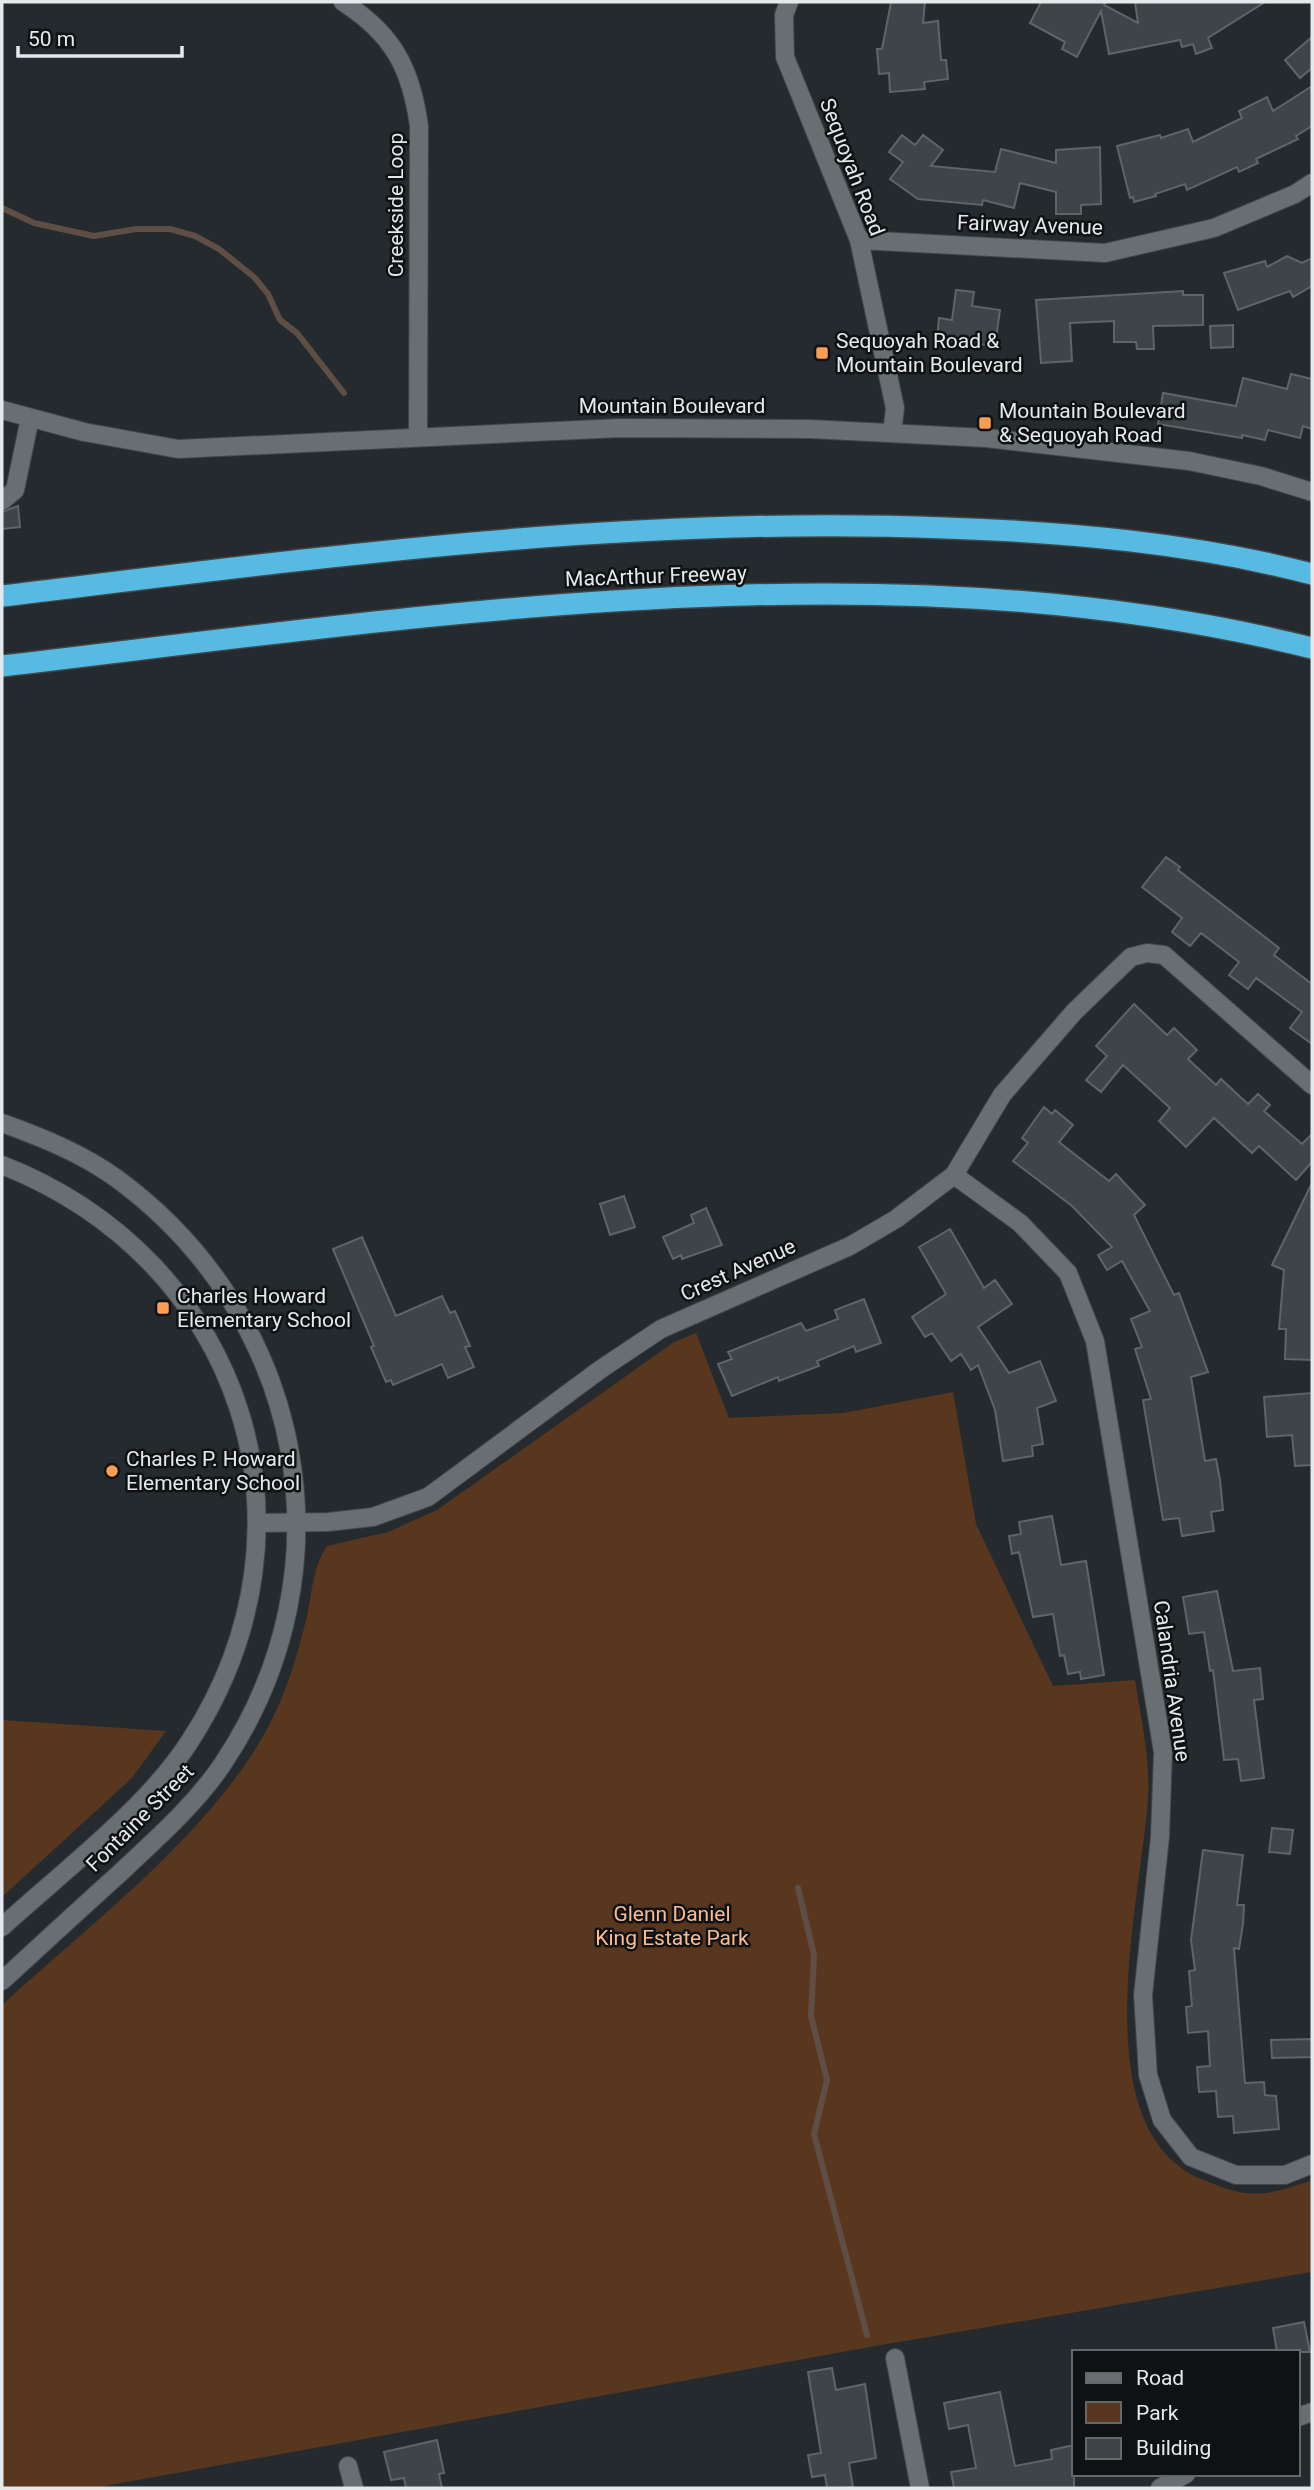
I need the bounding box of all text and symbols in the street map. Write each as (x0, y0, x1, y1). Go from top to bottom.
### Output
scale bar (18, 14, 182, 58)
text: 50 m (28, 27, 75, 51)
street label: Sequoyah Road (815, 95, 889, 239)
street label: Creekside Loop (384, 133, 408, 277)
street label: Fairway Avenue (957, 210, 1103, 240)
place label: Sequoyah Road & Mountain Boulevard (836, 329, 1023, 377)
marker: Sequoyah Road & Mountain Boulevard (814, 345, 830, 361)
street label: Mountain Boulevard (579, 394, 765, 418)
place label: Mountain Boulevard & Sequoyah Road (999, 399, 1186, 447)
marker: Mountain Boulevard & Sequoyah Road (977, 415, 993, 431)
street label: MacArthur Freeway (565, 561, 747, 591)
street label: Crest Avenue (677, 1234, 799, 1306)
place label: Charles Howard Elementary School (177, 1284, 351, 1332)
marker: Charles Howard Elementary School (155, 1300, 171, 1316)
place label: Charles P. Howard Elementary School (126, 1447, 300, 1495)
marker: Charles P. Howard Elementary School (104, 1463, 120, 1479)
street label: Calandria Avenue (1149, 1599, 1195, 1763)
street label: Fontaine Street (81, 1759, 199, 1877)
park label: Glenn Daniel King Estate Park (595, 1902, 749, 1950)
legend (1072, 2350, 1300, 2476)
text: Road (1136, 2366, 1184, 2390)
text: Park (1136, 2401, 1179, 2425)
text: Building (1136, 2436, 1211, 2460)

